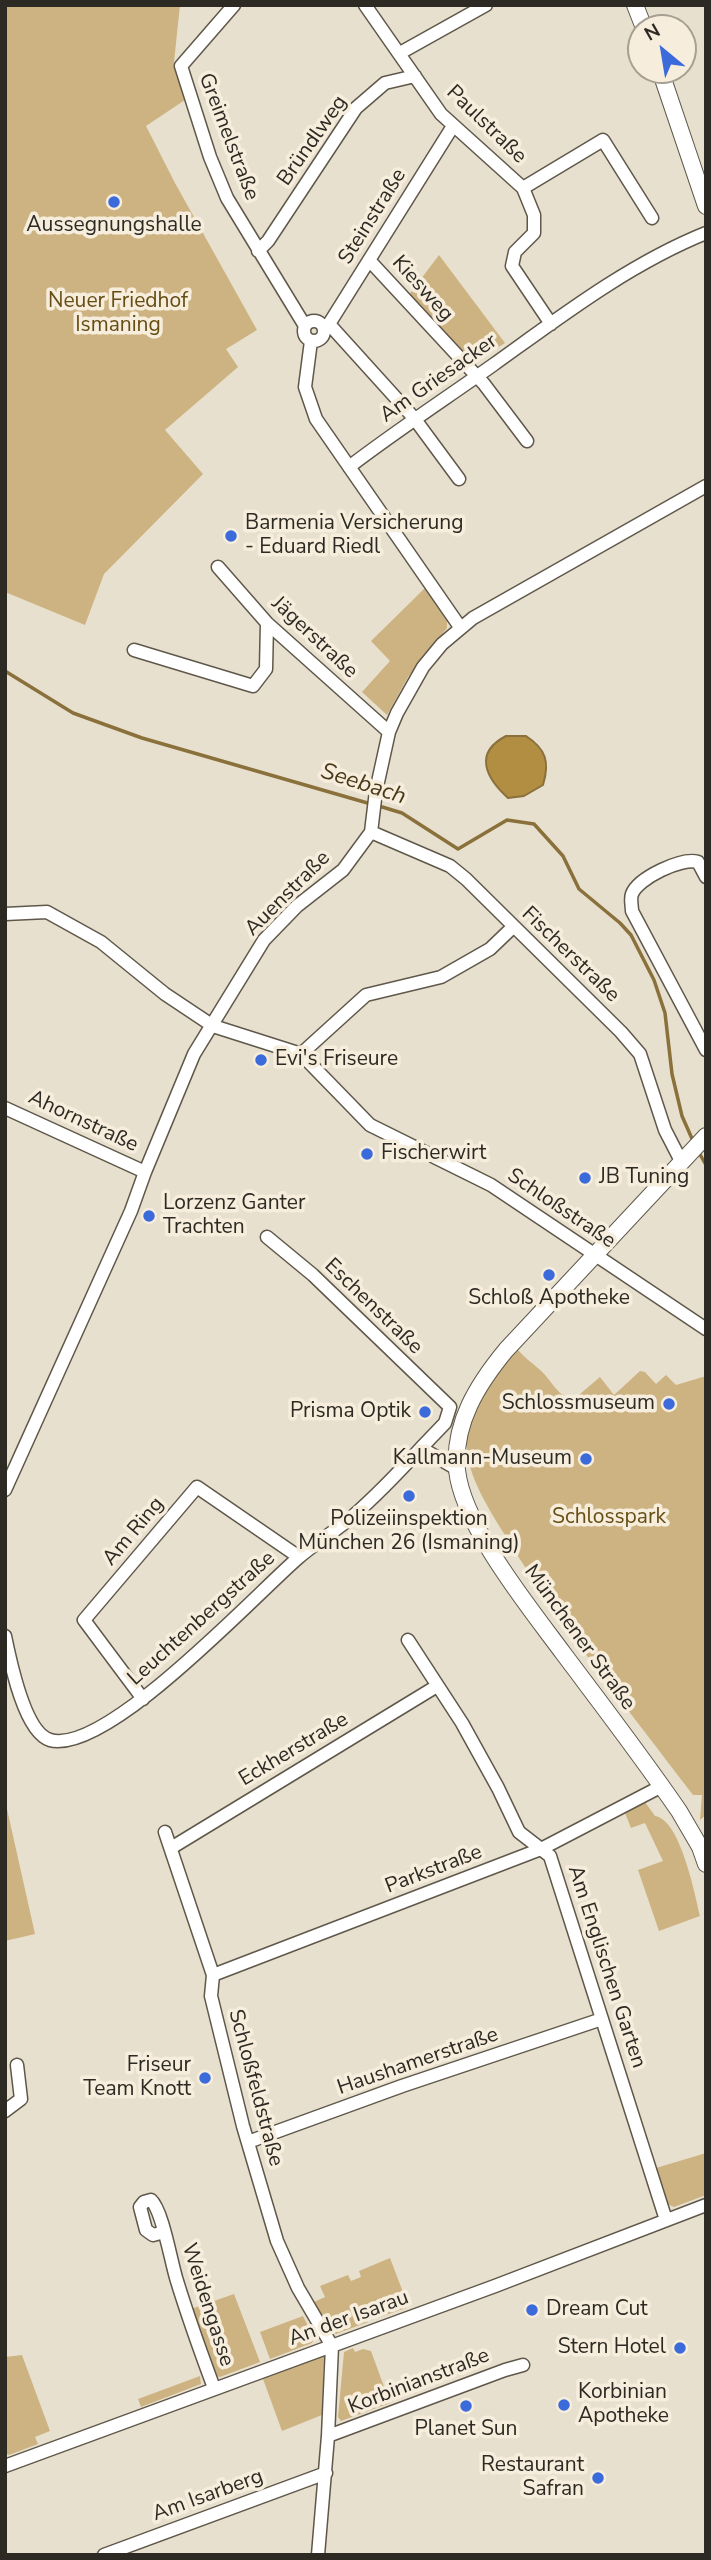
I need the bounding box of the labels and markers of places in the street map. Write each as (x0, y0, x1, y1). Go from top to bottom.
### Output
marker: Aussegnungshalle (106, 194, 122, 210)
place label: Aussegnungshalle (26, 213, 202, 239)
place label: Barmenia Versicherung - Eduard Riedl (245, 511, 463, 561)
marker: Barmenia Versicherung - Eduard Riedl (223, 528, 239, 544)
place label: Evi's Friseure (275, 1047, 398, 1073)
marker: Evi's Friseure (253, 1052, 269, 1068)
place label: Fischerwirt (381, 1141, 486, 1167)
marker: Fischerwirt (359, 1146, 375, 1162)
place label: JB Tuning (599, 1165, 689, 1191)
marker: JB Tuning (577, 1170, 593, 1186)
place label: Lorzenz Ganter Trachten (163, 1191, 306, 1241)
marker: Lorzenz Ganter Trachten (141, 1208, 157, 1224)
marker: Schloß Apotheke (541, 1267, 557, 1283)
place label: Schloß Apotheke (468, 1286, 630, 1312)
place label: Schlossmuseum (502, 1391, 655, 1417)
marker: Schlossmuseum (661, 1396, 677, 1412)
place label: Prisma Optik (290, 1399, 411, 1425)
marker: Prisma Optik (417, 1404, 433, 1420)
place label: Kallmann-Museum (393, 1446, 572, 1472)
marker: Kallmann-Museum (578, 1451, 594, 1467)
marker: Polizeiinspektion München 26 (Ismaning) (401, 1488, 417, 1504)
place label: Polizeiinspektion München 26 (Ismaning) (298, 1507, 520, 1557)
place label: Friseur Team Knott (83, 2053, 191, 2103)
marker: Friseur Team Knott (197, 2070, 213, 2086)
place label: Dream Cut (546, 2297, 648, 2323)
marker: Dream Cut (524, 2302, 540, 2318)
place label: Stern Hotel (558, 2335, 666, 2361)
marker: Stern Hotel (672, 2340, 688, 2356)
place label: Korbinian Apotheke (578, 2380, 669, 2430)
marker: Korbinian Apotheke (556, 2397, 572, 2413)
marker: Planet Sun (458, 2398, 474, 2414)
place label: Planet Sun (414, 2417, 518, 2443)
place label: Restaurant Safran (481, 2453, 584, 2503)
marker: Restaurant Safran (590, 2470, 606, 2486)

